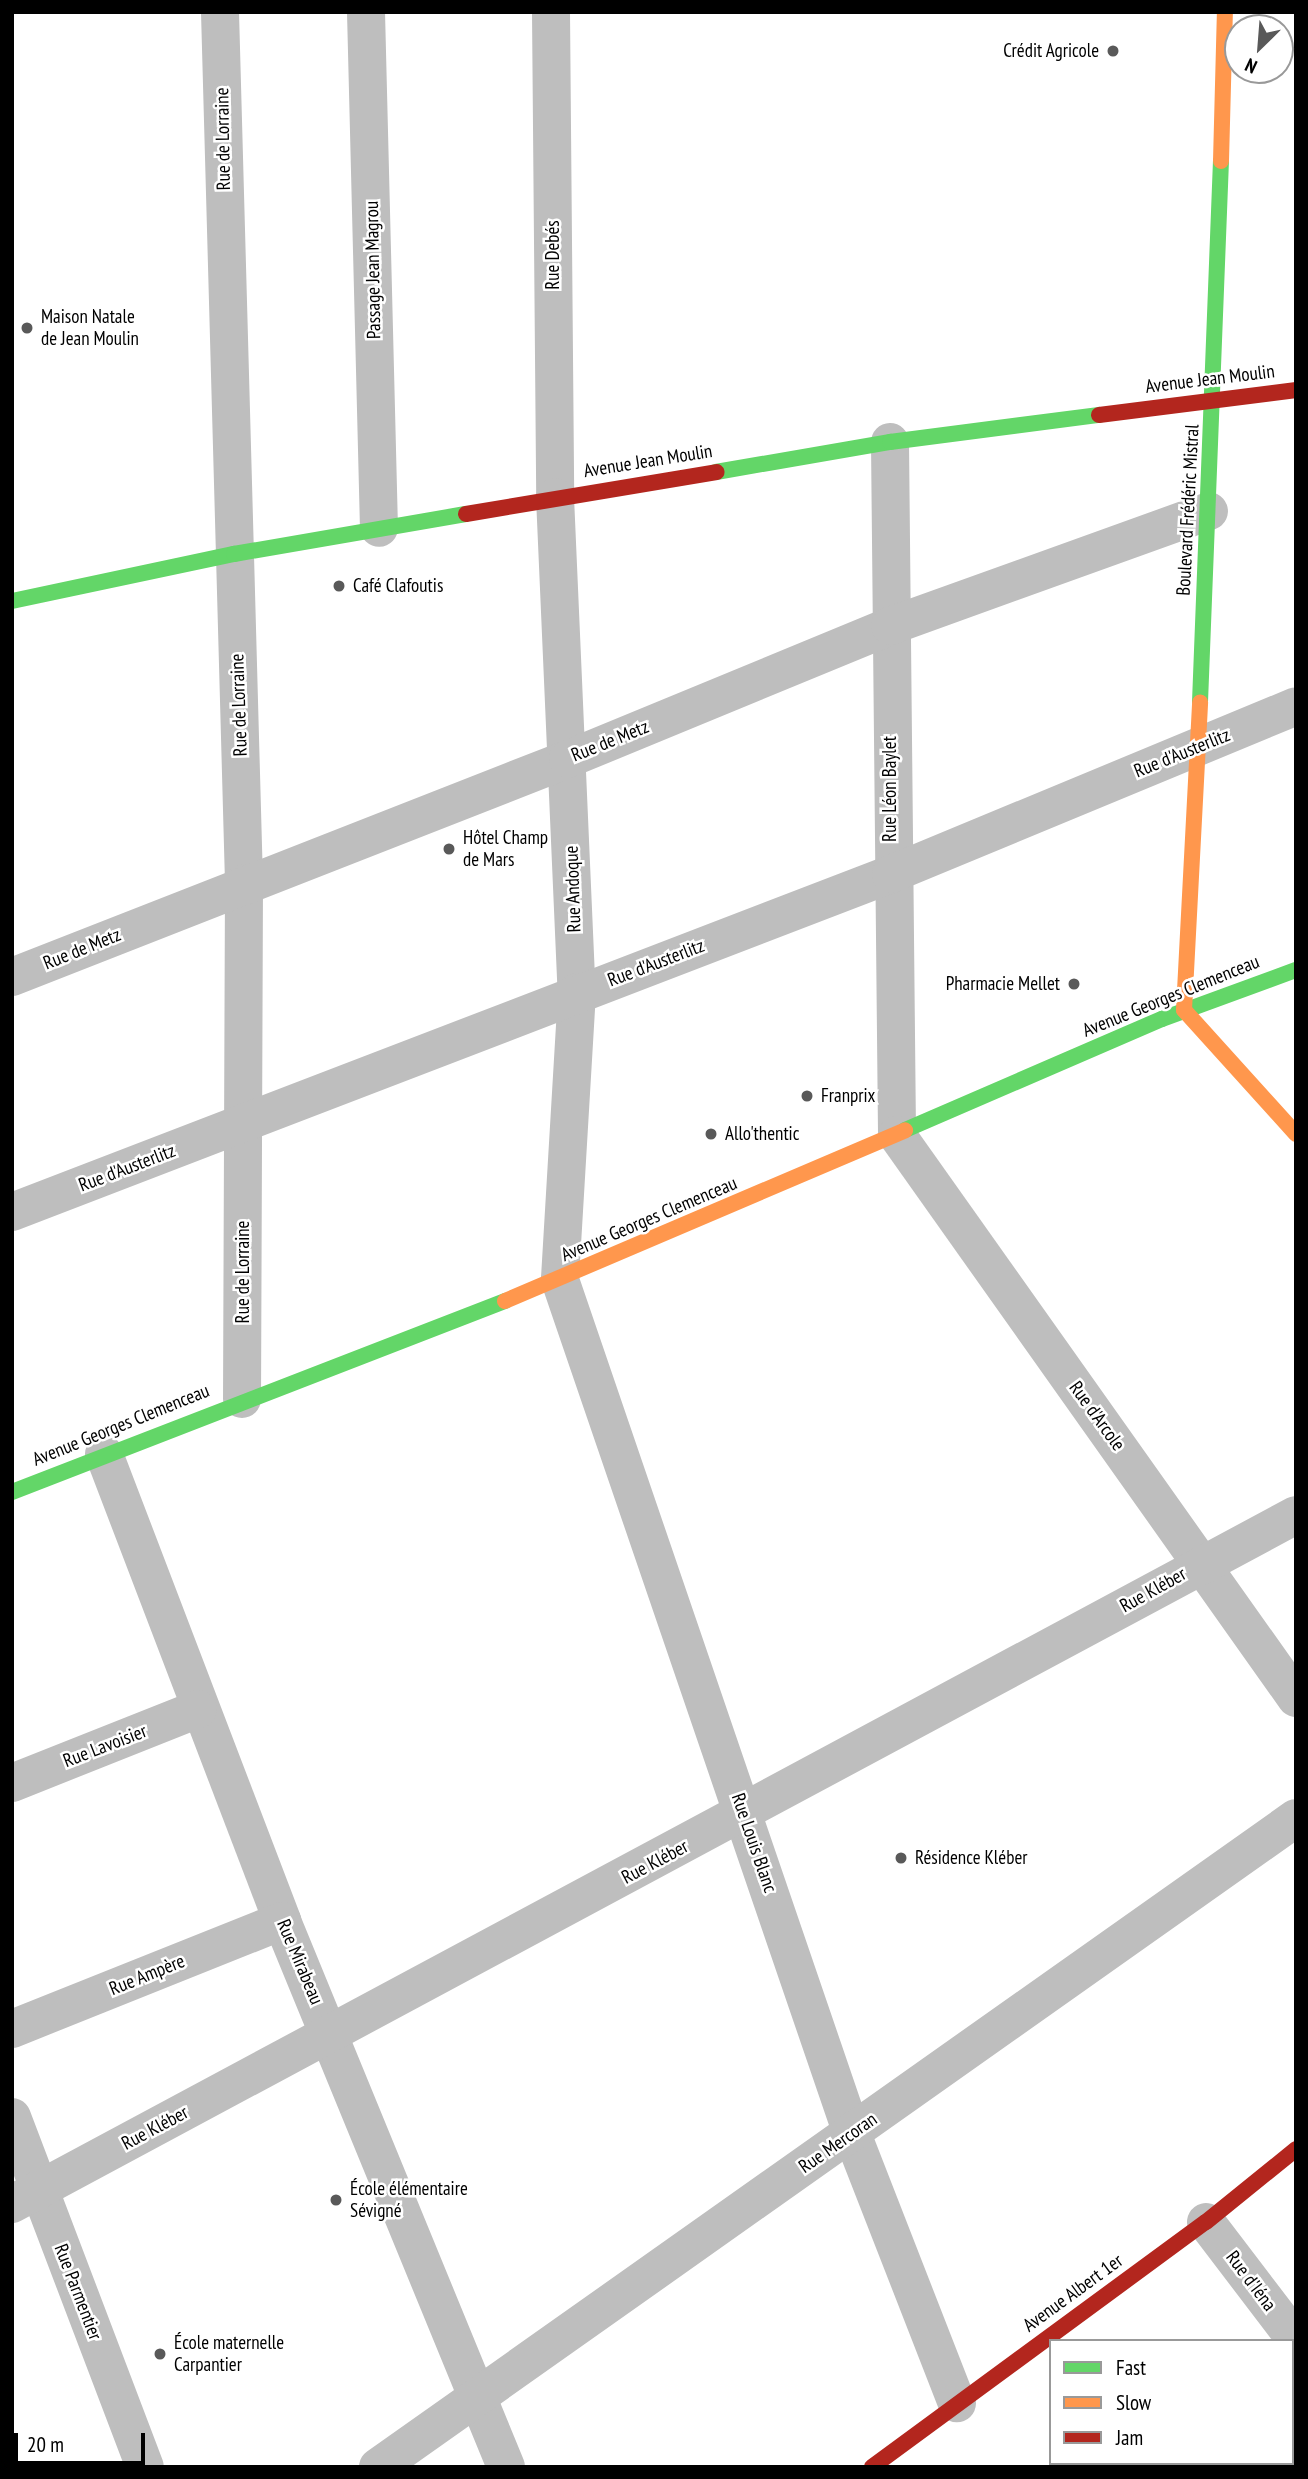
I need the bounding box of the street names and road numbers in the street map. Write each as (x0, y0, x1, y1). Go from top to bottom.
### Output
street label: Rue de Lorraine (211, 87, 235, 191)
street label: Passage Jean Magrou (360, 201, 386, 339)
street label: Rue Debés (542, 220, 564, 290)
street label: Avenue Jean Moulin (1144, 360, 1276, 398)
street label: Boulevard Frédéric Mistral (1172, 424, 1204, 596)
street label: Avenue Jean Moulin (582, 440, 714, 482)
street label: Rue de Lorraine (226, 653, 252, 757)
street label: Rue de Metz (568, 715, 652, 767)
street label: Rue d'Austerlitz (1131, 723, 1233, 783)
street label: Rue Léon Baylet (879, 736, 901, 842)
street label: Rue Andoque (560, 845, 586, 933)
street label: Rue de Metz (40, 923, 124, 975)
street label: Rue d'Austerlitz (605, 934, 707, 992)
street label: Avenue Georges Clemenceau (1079, 950, 1263, 1042)
street label: Rue d'Austerlitz (76, 1139, 178, 1197)
street label: Avenue Georges Clemenceau (558, 1172, 740, 1266)
street label: Rue de Lorraine (232, 1221, 254, 1323)
street label: Rue d'Arcole (1064, 1377, 1130, 1455)
street label: Avenue Georges Clemenceau (29, 1379, 213, 1471)
street label: Rue Kléber (1116, 1563, 1190, 1617)
street label: Rue Lavoisier (60, 1720, 150, 1772)
street label: Rue Louis Blanc (726, 1790, 782, 1896)
street label: Rue Kléber (618, 1835, 692, 1889)
street label: Rue Mirabeau (272, 1916, 328, 2008)
street label: Rue Ampère (106, 1949, 188, 2001)
street label: Rue Kléber (118, 2101, 192, 2155)
street label: Rue Mercoran (795, 2108, 881, 2178)
street label: Rue Parmentier (49, 2241, 107, 2343)
street label: Rue d'Iéna (1221, 2247, 1281, 2315)
street label: Avenue Albert 1er (1019, 2249, 1127, 2337)

